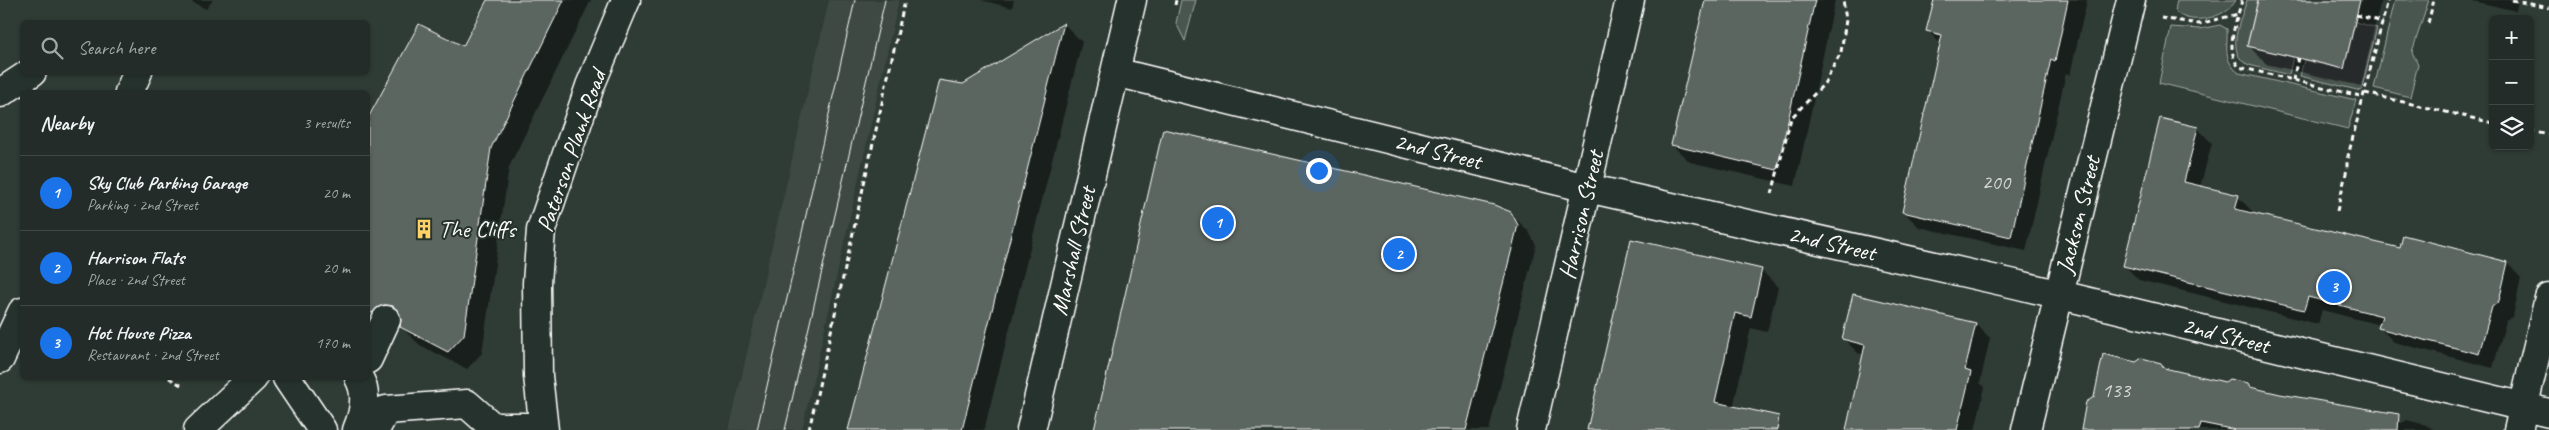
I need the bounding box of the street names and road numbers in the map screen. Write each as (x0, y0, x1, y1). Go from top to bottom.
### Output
street label: Paterson Plank Road (529, 63, 614, 236)
street label: 2nd Street (1391, 126, 1487, 177)
street label: Harrison Street (1552, 146, 1611, 282)
street label: Jackson Street (2049, 151, 2108, 278)
street label: Marshall Street (1044, 182, 1103, 318)
street label: 2nd Street (1785, 218, 1881, 268)
street label: 2nd Street (2179, 310, 2275, 361)

